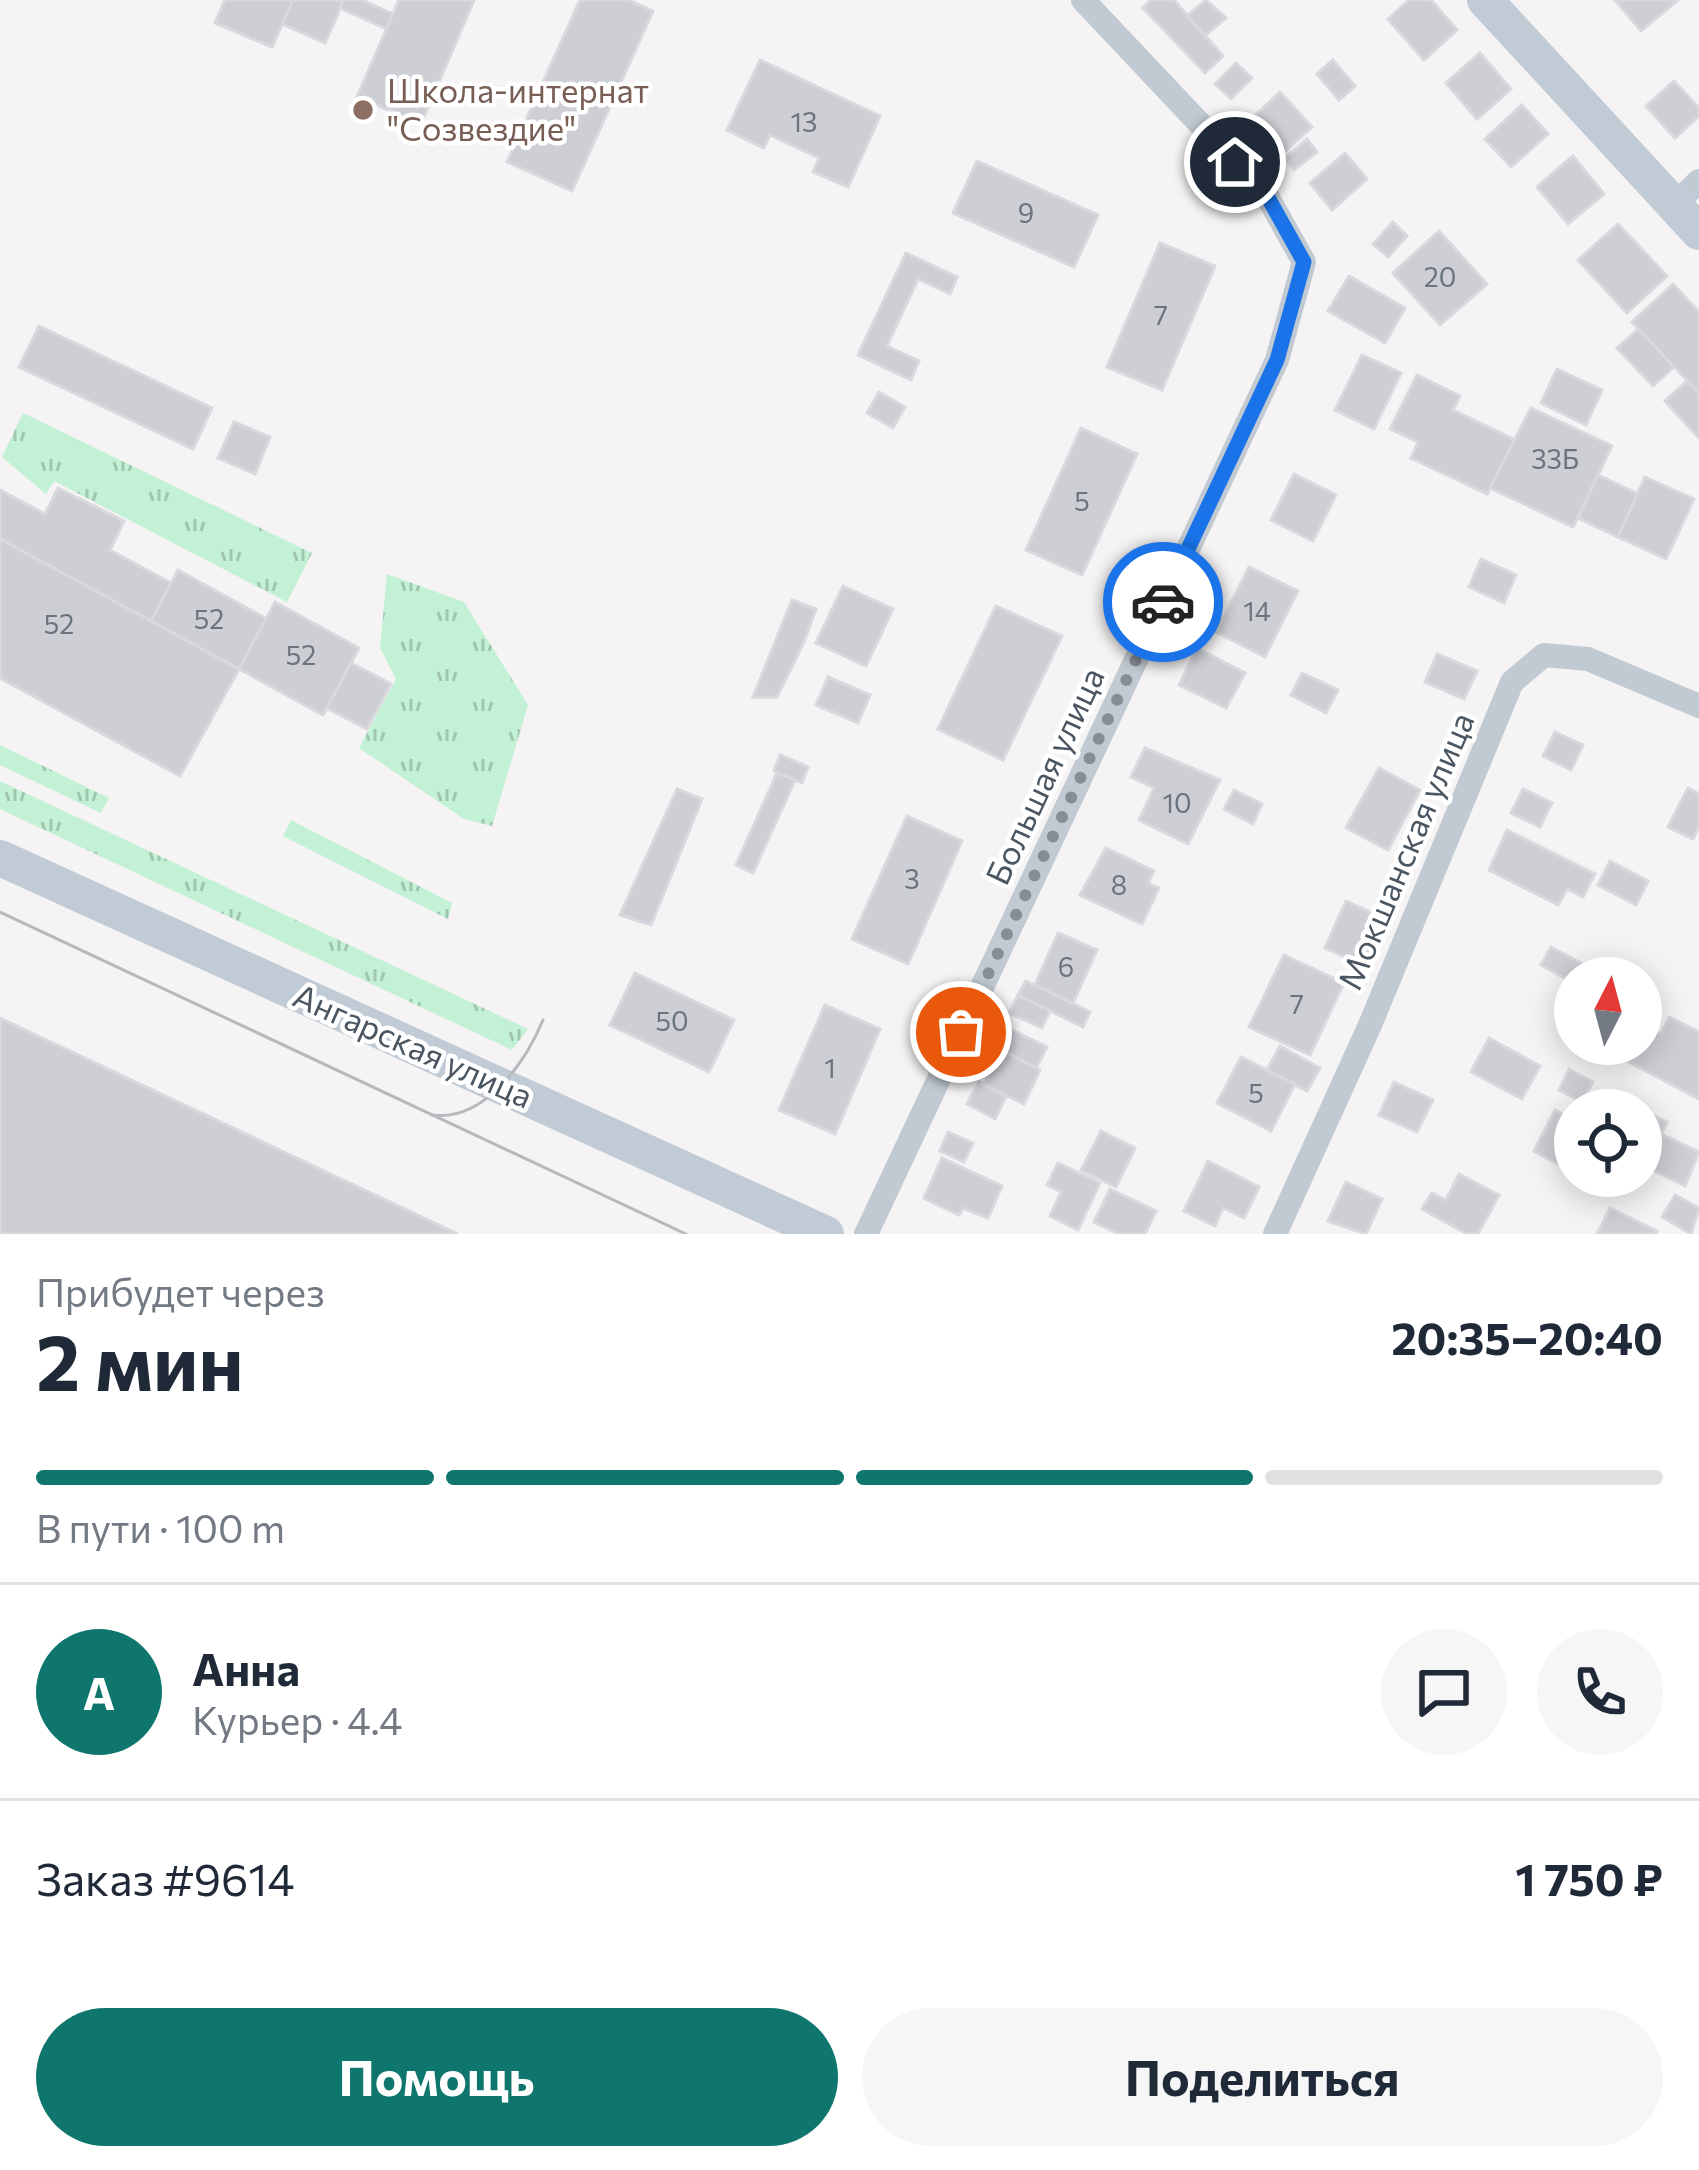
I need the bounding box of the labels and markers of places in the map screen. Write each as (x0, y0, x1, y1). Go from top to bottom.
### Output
place label: Школа-интернат "Созвездие" (387, 69, 649, 148)
marker: Школа-интернат "Созвездие" (350, 97, 376, 123)
pin (1184, 111, 1286, 213)
pin (910, 981, 1012, 1083)

